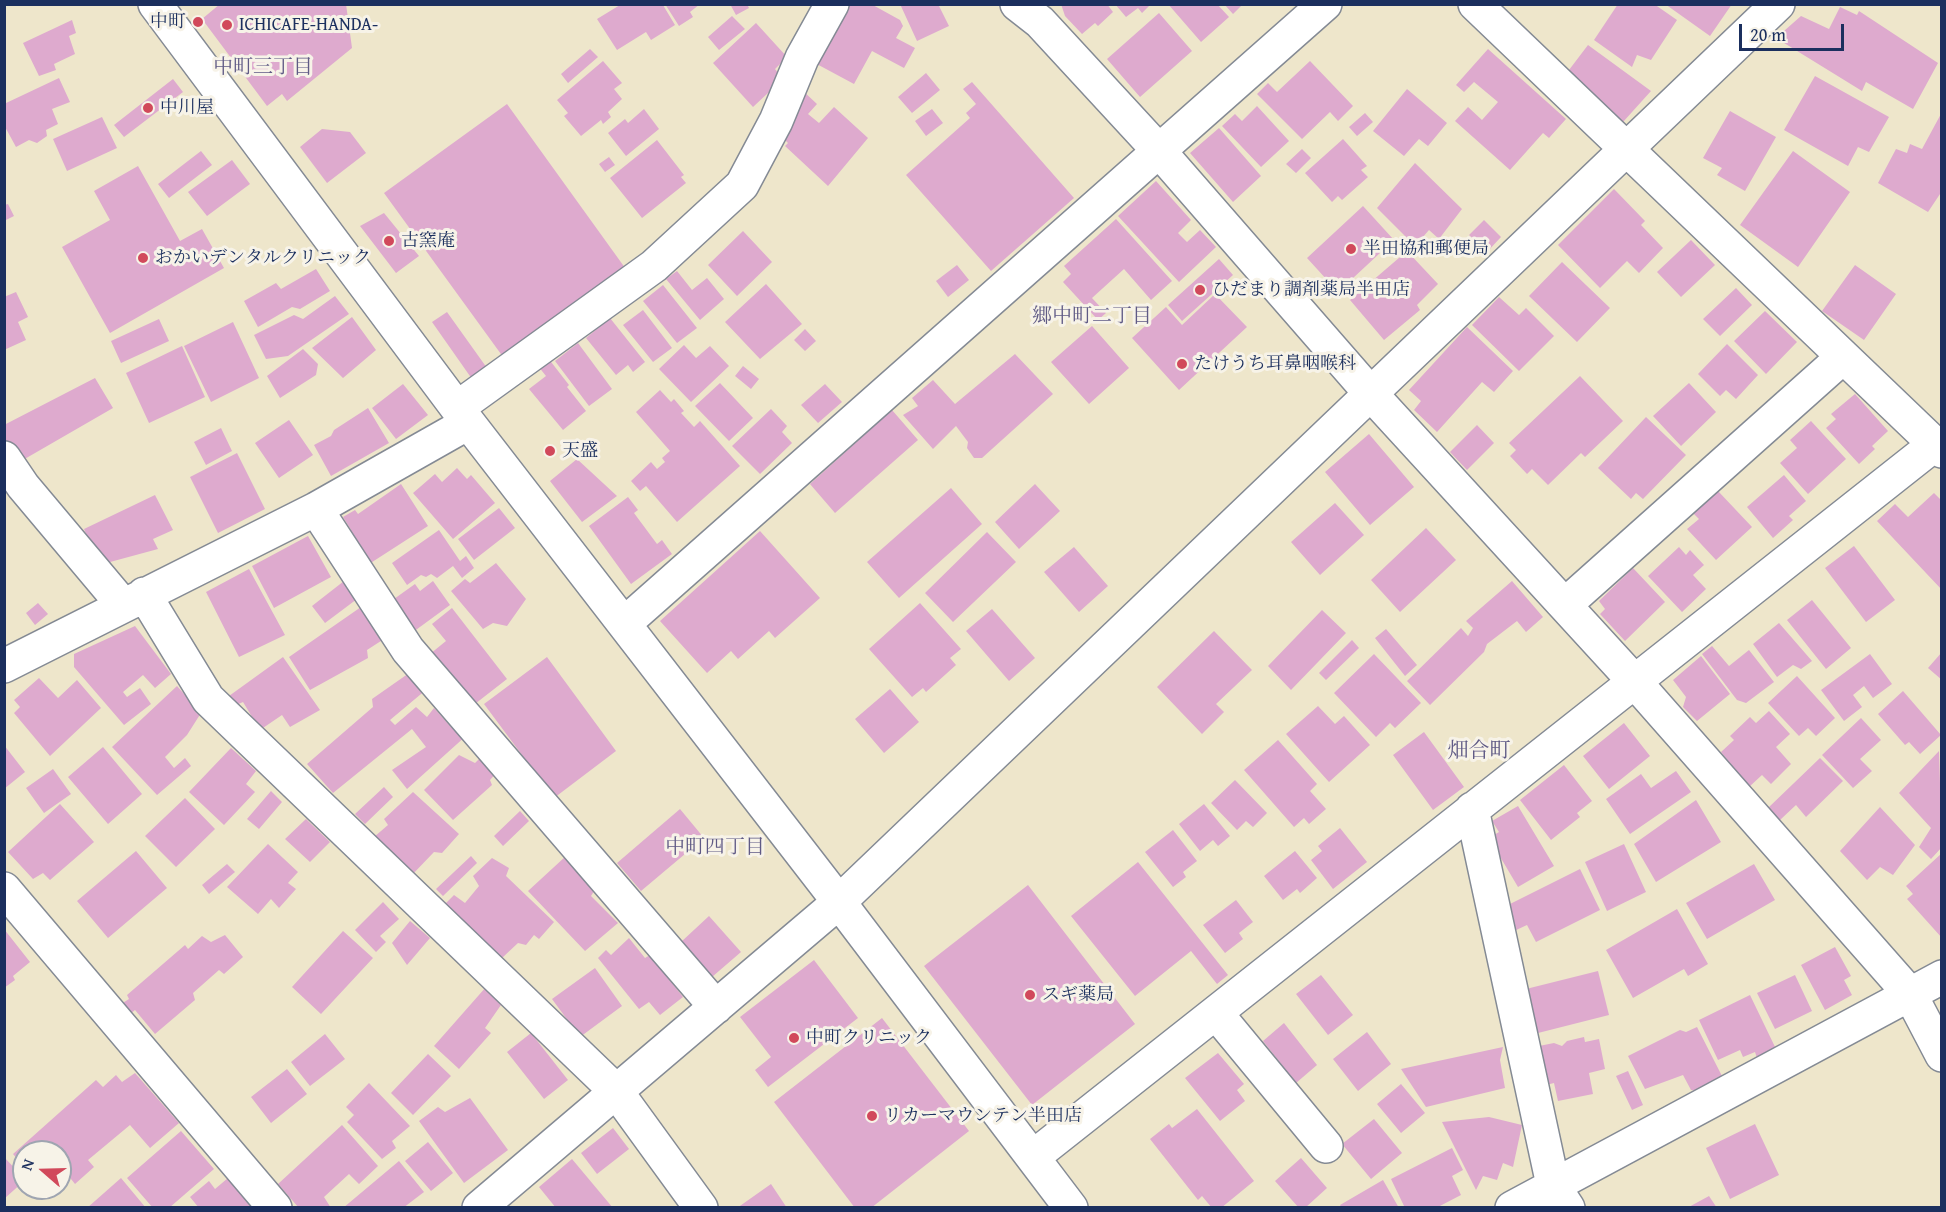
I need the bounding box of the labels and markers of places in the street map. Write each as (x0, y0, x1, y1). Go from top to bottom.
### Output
place label: 中町 (150, 11, 186, 33)
place label: ICHICAFE-HANDA- (239, 14, 378, 36)
marker: 中町 (191, 15, 205, 29)
marker: ICHICAFE-HANDA- (220, 18, 234, 32)
place label: 中川屋 (160, 97, 214, 119)
marker: 中川屋 (141, 101, 155, 115)
place label: 古窯庵 (401, 230, 455, 252)
marker: 古窯庵 (382, 234, 396, 248)
place label: 半田協和郵便局 (1363, 238, 1489, 260)
marker: 半田協和郵便局 (1344, 242, 1358, 256)
place label: おかいデンタルクリニック (155, 247, 371, 269)
marker: おかいデンタルクリニック (136, 251, 150, 265)
place label: ひだまり調剤薬局半田店 (1212, 279, 1410, 301)
marker: ひだまり調剤薬局半田店 (1193, 283, 1207, 297)
place label: たけうち耳鼻咽喉科 (1194, 353, 1356, 375)
marker: たけうち耳鼻咽喉科 (1175, 357, 1189, 371)
place label: 天盛 (562, 440, 598, 462)
marker: 天盛 (543, 444, 557, 458)
place label: スギ薬局 (1042, 984, 1114, 1006)
marker: スギ薬局 (1023, 988, 1037, 1002)
place label: 中町クリニック (806, 1027, 932, 1049)
marker: 中町クリニック (787, 1031, 801, 1045)
place label: リカーマウンテン半田店 (884, 1105, 1082, 1127)
marker: リカーマウンテン半田店 (865, 1109, 879, 1123)

